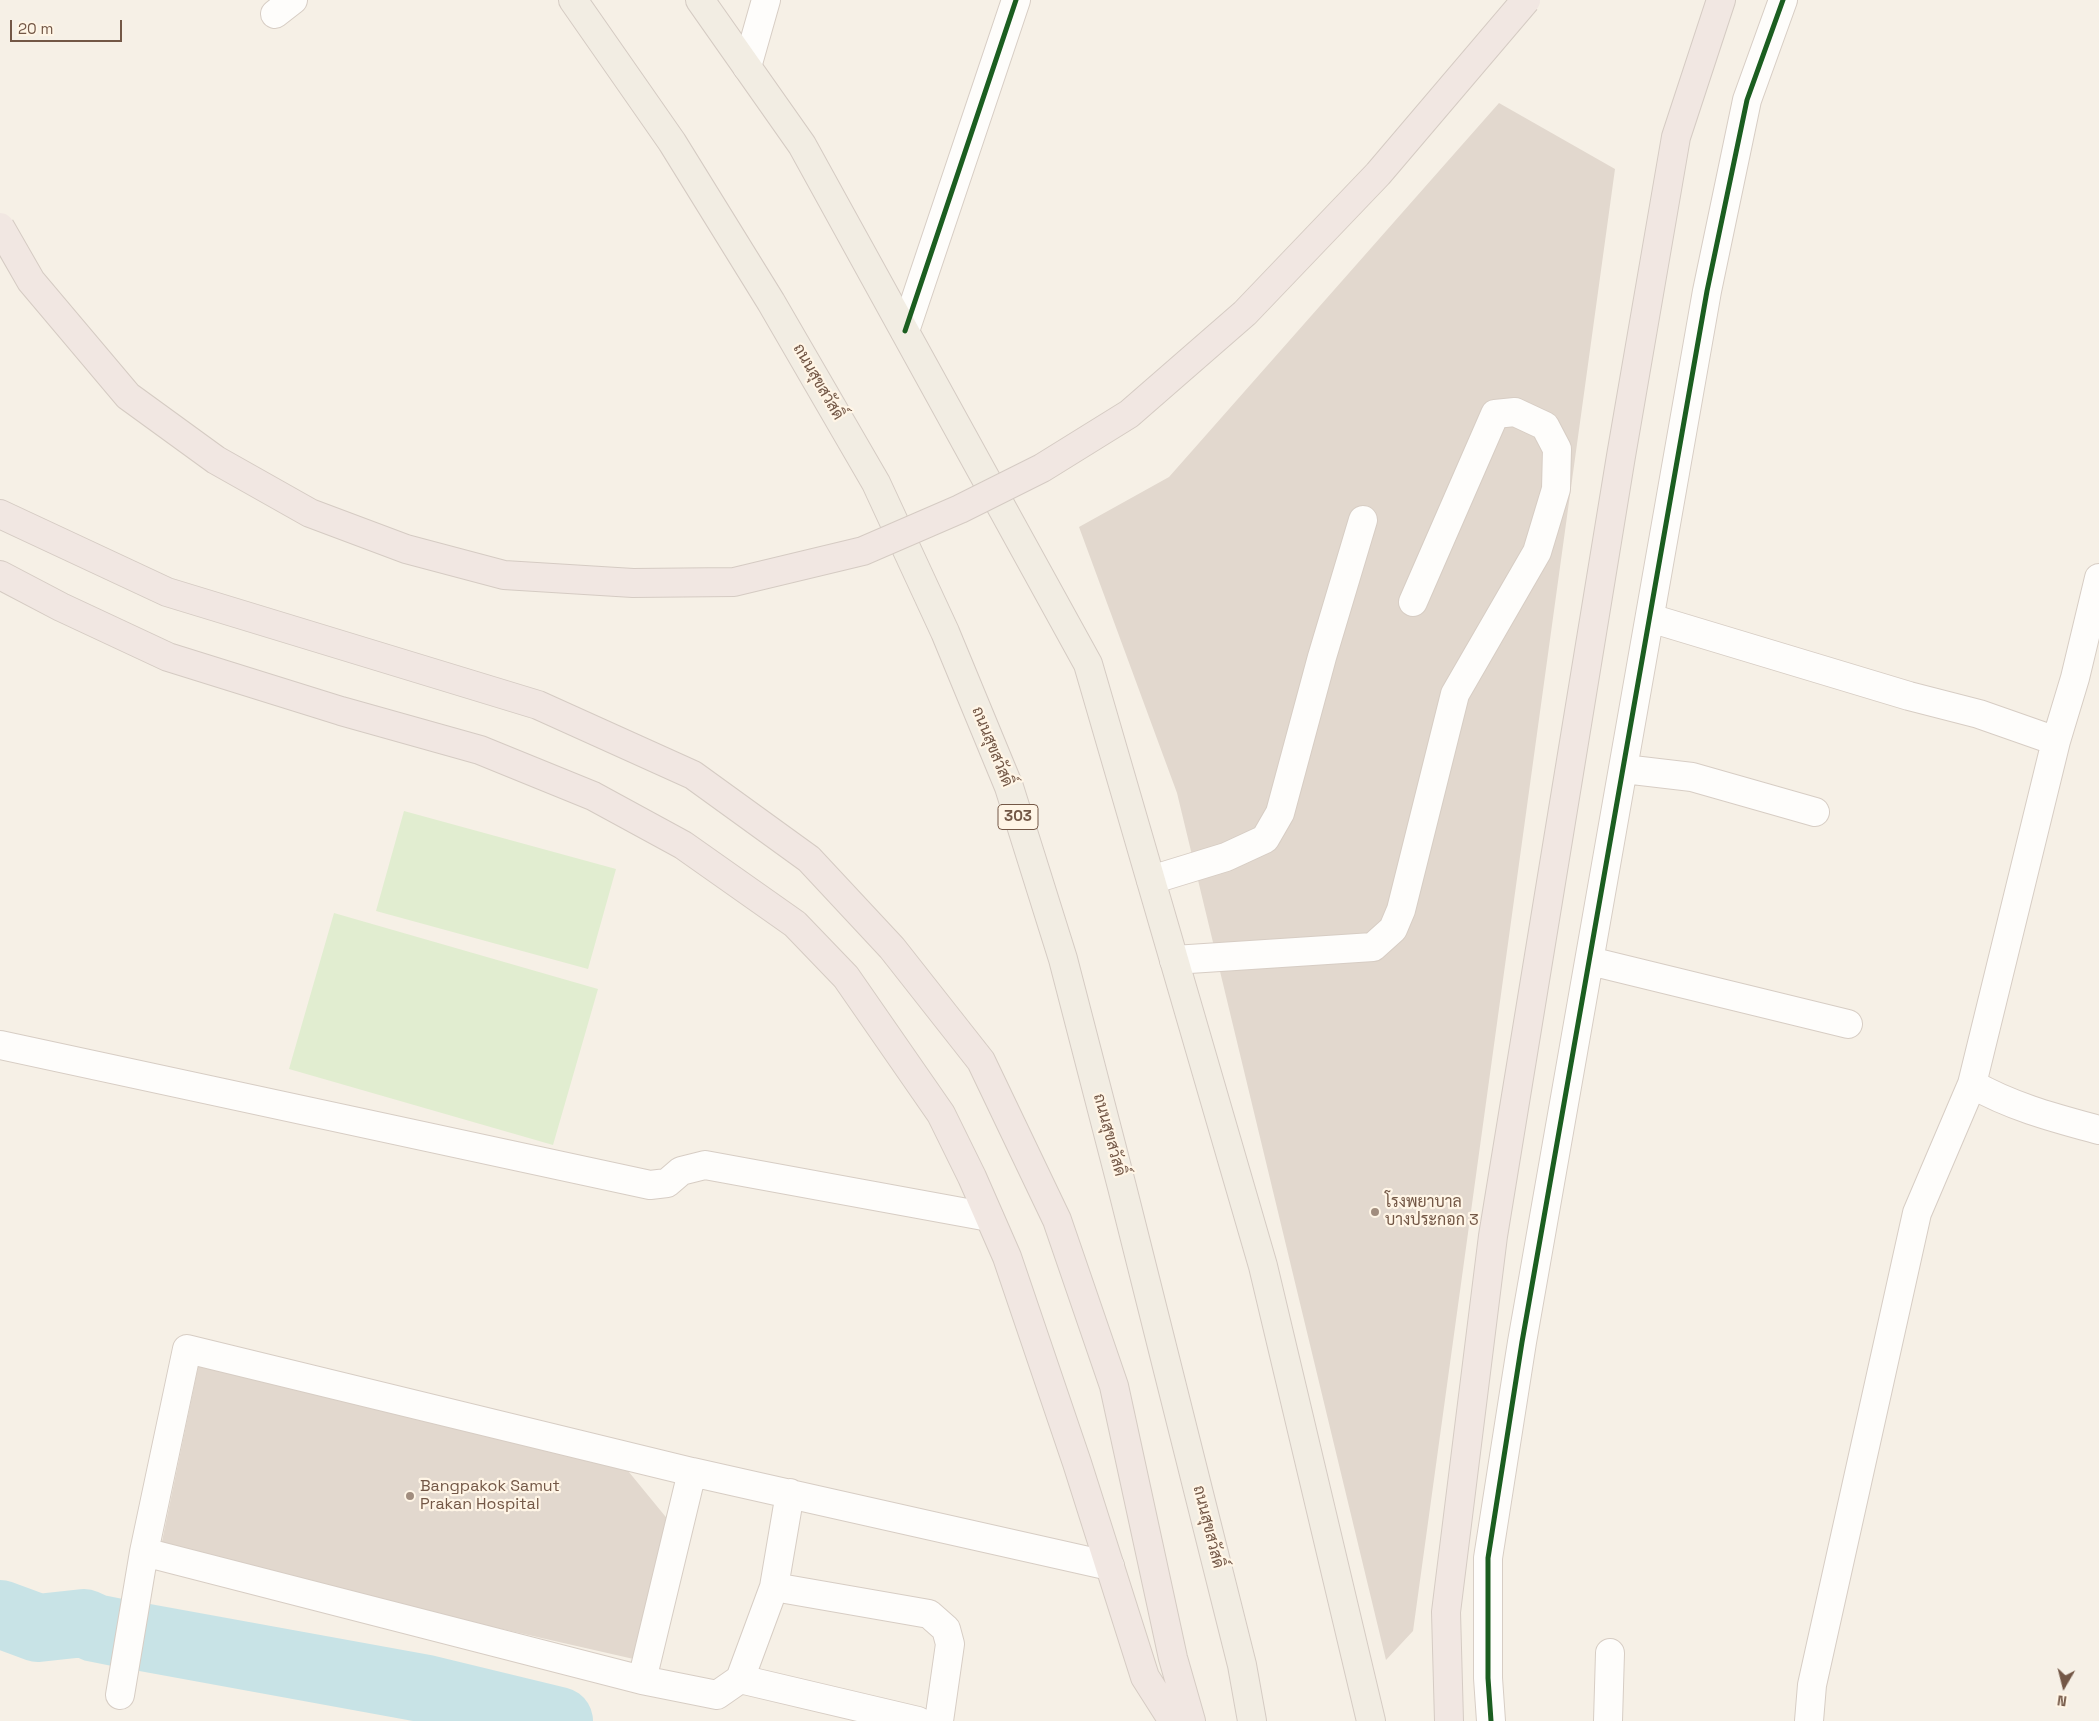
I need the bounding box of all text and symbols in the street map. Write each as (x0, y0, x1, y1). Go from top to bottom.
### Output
scale bar (12, 10, 125, 42)
text: 20 m (18, 19, 53, 38)
street label: ถนนสุขสวัสดิ์ (789, 341, 847, 423)
street label: ถนนสุขสวัสดิ์ (967, 704, 1017, 790)
road number: 303 (998, 804, 1038, 830)
street label: ถนนสุขสวัสดิ์ (1089, 1092, 1129, 1178)
place label: โรงพยาบาล บางประกอก 3 (1385, 1193, 1479, 1231)
marker: โรงพยาบาล บางประกอก 3 (1369, 1206, 1381, 1218)
place label: Bangpakok Samut Prakan Hospital (420, 1477, 560, 1515)
street label: ถนนสุขสวัสดิ์ (1188, 1484, 1228, 1570)
marker: Bangpakok Samut Prakan Hospital (404, 1490, 416, 1502)
north arrow (2039, 1661, 2089, 1711)
text: N (2056, 1691, 2068, 1710)

